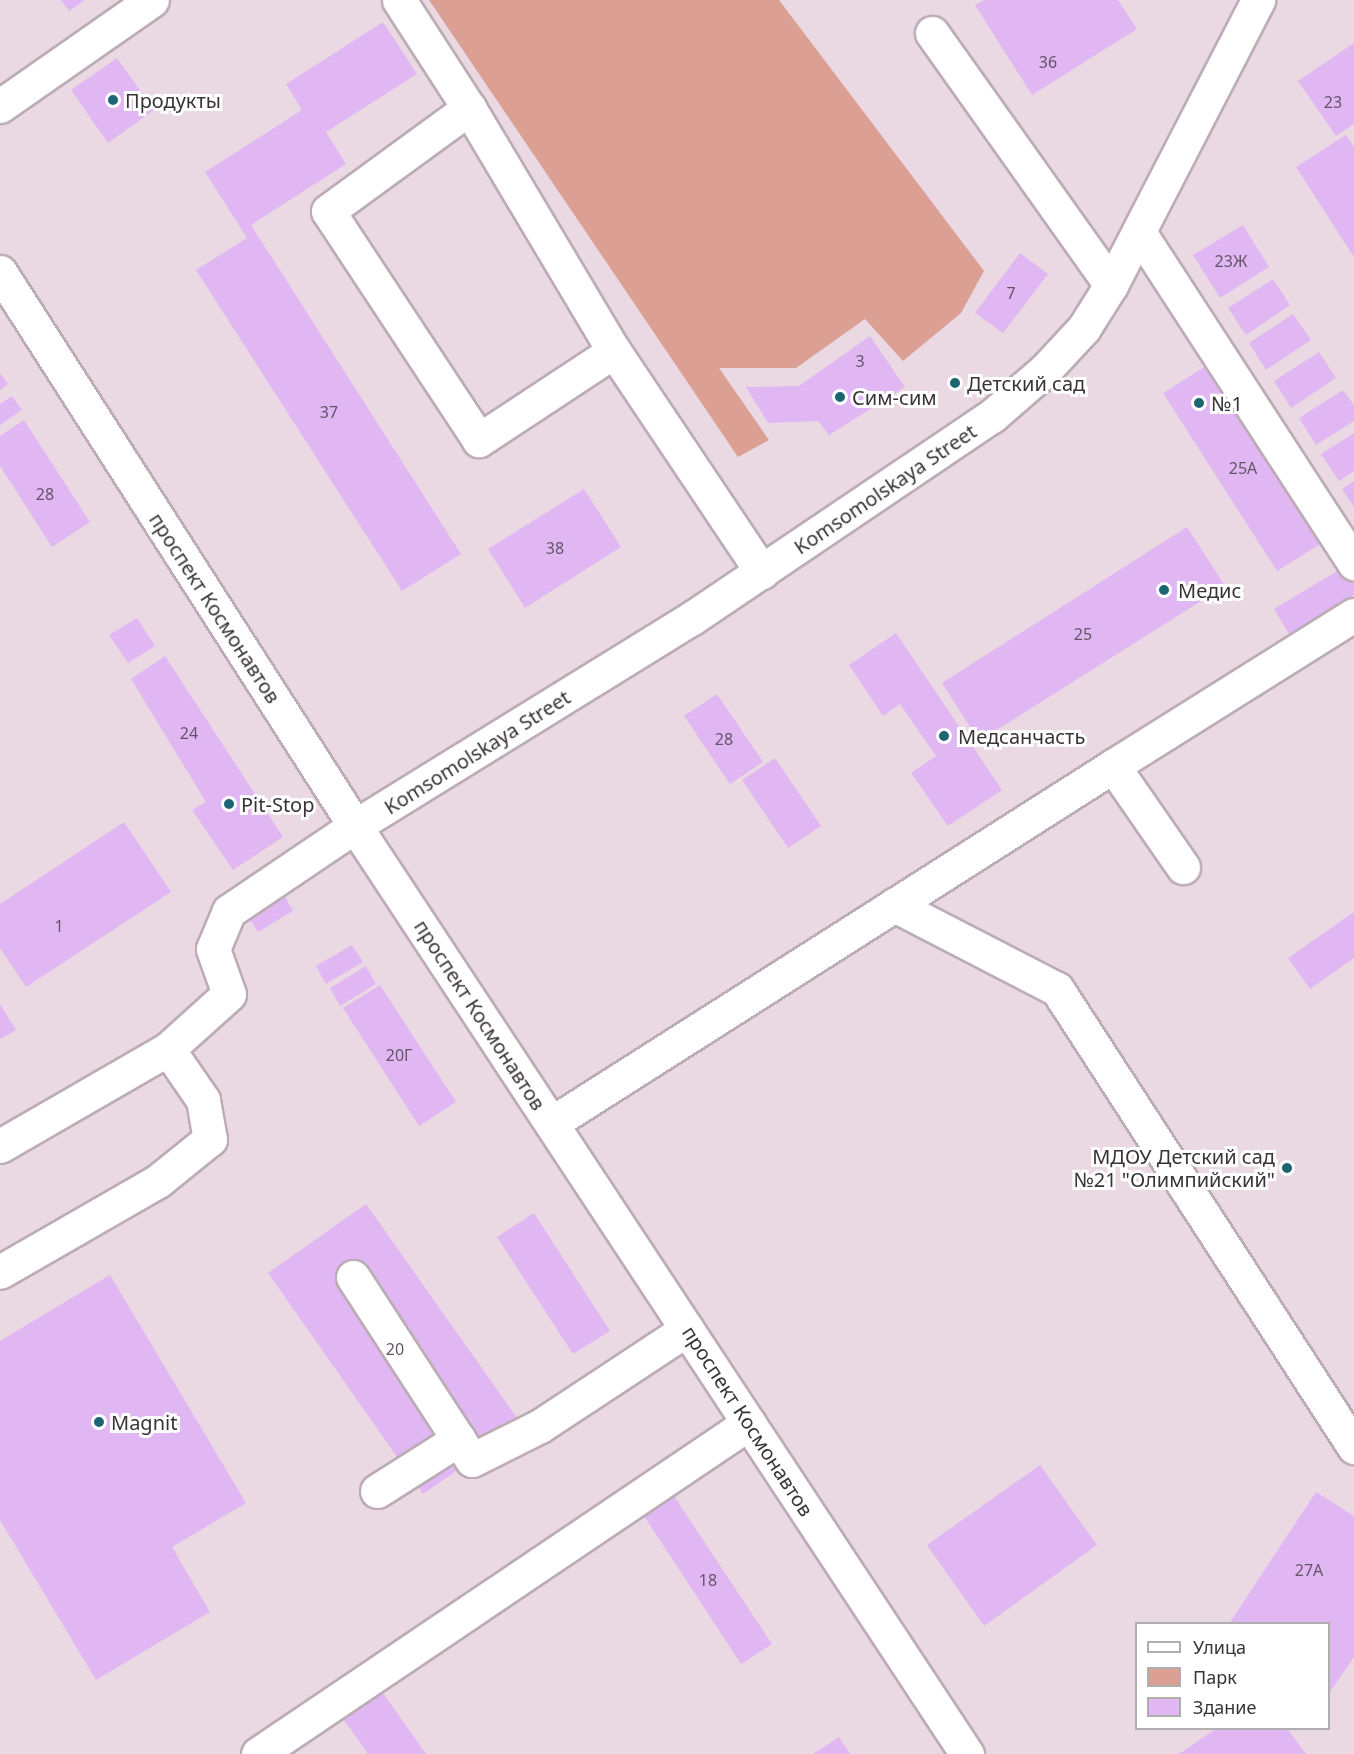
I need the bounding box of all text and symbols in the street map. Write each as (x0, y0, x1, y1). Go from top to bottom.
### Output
house number: 36 (1039, 52, 1057, 72)
place label: Продукты (125, 88, 221, 112)
house number: 23 (1324, 92, 1342, 112)
marker: Продукты (106, 93, 120, 107)
house number: 23Ж (1215, 251, 1247, 271)
house number: 7 (1006, 283, 1016, 303)
house number: 3 (855, 351, 865, 371)
place label: Детский сад (967, 371, 1085, 395)
marker: Детский сад (948, 376, 962, 390)
place label: Сим-сим (852, 385, 937, 409)
marker: Сим-сим (833, 390, 847, 404)
place label: №1 (1211, 391, 1243, 415)
marker: №1 (1192, 396, 1206, 410)
house number: 37 (320, 402, 338, 422)
street label: Komsomolskaya Street (789, 419, 981, 559)
house number: 25А (1229, 458, 1257, 478)
house number: 28 (36, 484, 54, 504)
street label: проспект Космонавтов (144, 508, 286, 708)
house number: 38 (546, 538, 564, 558)
place label: Медис (1178, 578, 1241, 602)
marker: Медис (1155, 581, 1173, 599)
house number: 25 (1074, 624, 1092, 644)
street label: Komsomolskaya Street (380, 685, 574, 819)
house number: 24 (180, 723, 198, 743)
place label: Медсанчасть (958, 724, 1085, 748)
marker: Медсанчасть (935, 727, 953, 745)
house number: 28 (715, 729, 733, 749)
place label: Pit-Stop (241, 792, 315, 816)
marker: Pit-Stop (222, 797, 236, 811)
street label: проспект Космонавтов (409, 915, 551, 1115)
house number: 1 (54, 916, 64, 936)
house number: 20Г (386, 1045, 412, 1065)
place label: МДОУ Детский сад №21 "Олимпийский" (1073, 1144, 1275, 1191)
marker: МДОУ Детский сад №21 "Олимпийский" (1280, 1161, 1294, 1175)
street label: проспект Космонавтов (677, 1321, 819, 1521)
house number: 20 (386, 1339, 404, 1359)
place label: Magnit (111, 1410, 177, 1434)
marker: Magnit (92, 1415, 106, 1429)
house number: 27А (1295, 1560, 1323, 1580)
house number: 18 (699, 1570, 717, 1590)
legend (1135, 1622, 1330, 1730)
text: Улица (1193, 1635, 1246, 1659)
text: Парк (1193, 1665, 1237, 1689)
text: Здание (1193, 1695, 1256, 1719)

